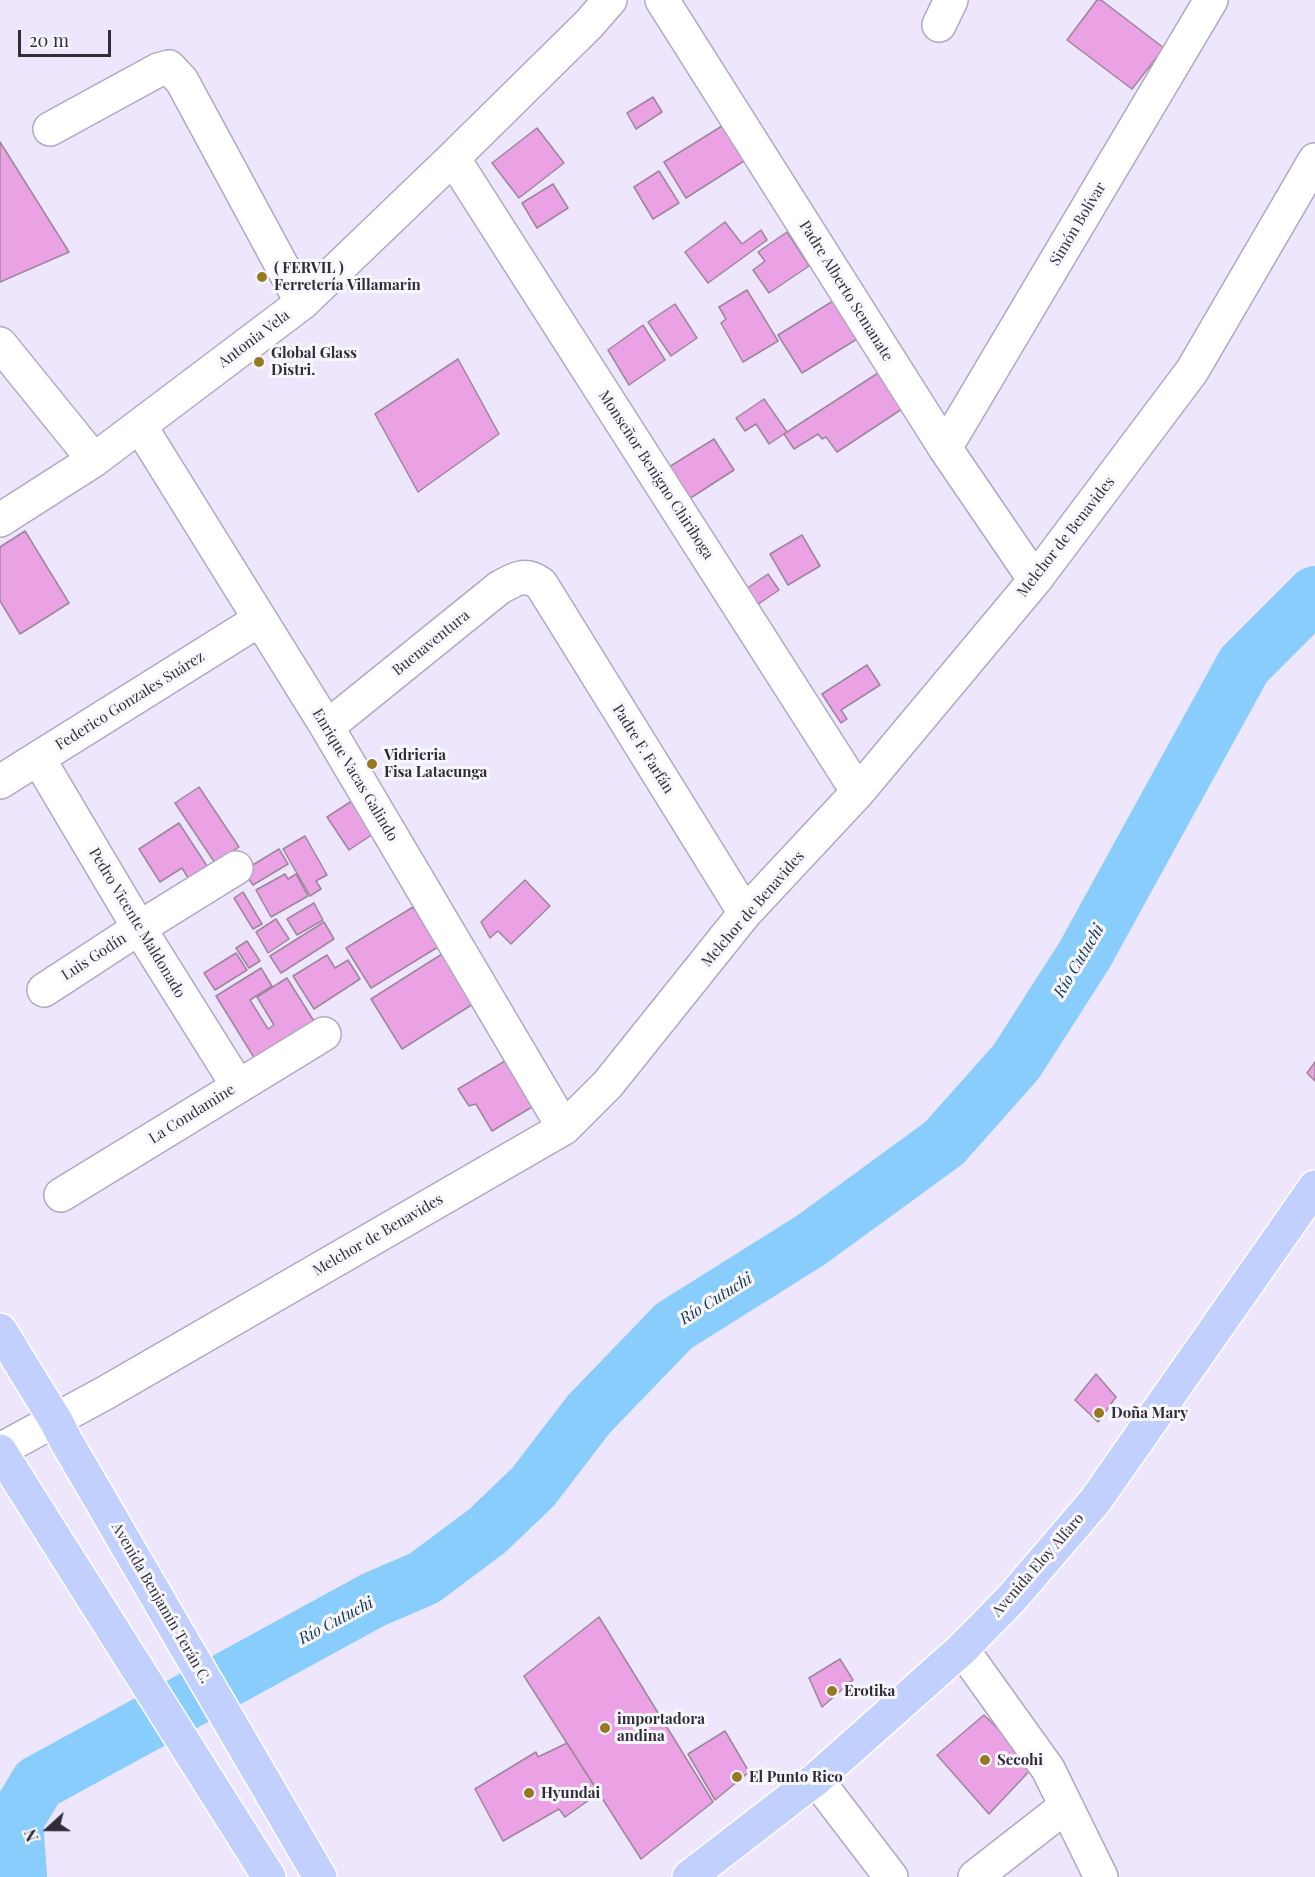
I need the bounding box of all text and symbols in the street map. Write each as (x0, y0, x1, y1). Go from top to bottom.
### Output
scale bar (21, 18, 114, 56)
text: 20 m (29, 28, 69, 52)
street label: Simón Bolívar (1046, 179, 1110, 269)
street label: Padre Alberto Semanate (795, 218, 897, 364)
place label: ( FERVIL ) Ferretería Villamarin (274, 259, 421, 294)
marker: ( FERVIL ) Ferretería Villamarin (255, 270, 269, 284)
street label: Antonia Vela (215, 306, 293, 372)
place label: Global Glass Distri. (271, 344, 357, 379)
marker: Global Glass Distri. (252, 355, 266, 369)
street label: Monseñor Benigno Chiriboga (595, 387, 717, 563)
street label: Melchor de Benavides (1014, 473, 1118, 601)
street label: Buenaventura (389, 606, 473, 680)
street label: Federico Gonzales Suárez (52, 648, 208, 754)
street label: Padre F. Farfán (608, 701, 678, 797)
street label: Enrique Vacas Galindo (308, 705, 402, 845)
place label: Vidrieria Fisa Latacunga (384, 746, 487, 781)
marker: Vidrieria Fisa Latacunga (365, 757, 379, 771)
street label: Pedro Vicente Maldonado (85, 845, 189, 1001)
street label: Melchor de Benavides (698, 847, 808, 971)
water label: Río Cutuchi (1050, 921, 1108, 1001)
street label: Luis Godín (58, 930, 130, 984)
street label: La Condamine (146, 1080, 238, 1148)
street label: Melchor de Benavides (310, 1190, 446, 1280)
water label: Río Cutuchi (676, 1269, 756, 1329)
place label: Doña Mary (1111, 1404, 1188, 1422)
marker: Doña Mary (1092, 1406, 1106, 1420)
street label: Avenida Eloy Alfaro (988, 1510, 1088, 1620)
street label: Avenida Benjamín Terán C. (108, 1519, 214, 1687)
water label: Río Cutuchi (295, 1593, 377, 1649)
place label: Erotika (844, 1682, 895, 1700)
marker: Erotika (825, 1684, 839, 1698)
place label: importadora andina (617, 1710, 705, 1745)
marker: importadora andina (598, 1721, 612, 1735)
place label: Secohi (997, 1751, 1043, 1769)
marker: Secohi (978, 1753, 992, 1767)
place label: El Punto Rico (749, 1768, 843, 1786)
marker: El Punto Rico (730, 1770, 744, 1784)
place label: Hyundai (541, 1784, 600, 1802)
marker: Hyundai (522, 1786, 536, 1800)
north arrow (18, 1799, 78, 1859)
text: N (19, 1826, 43, 1845)

